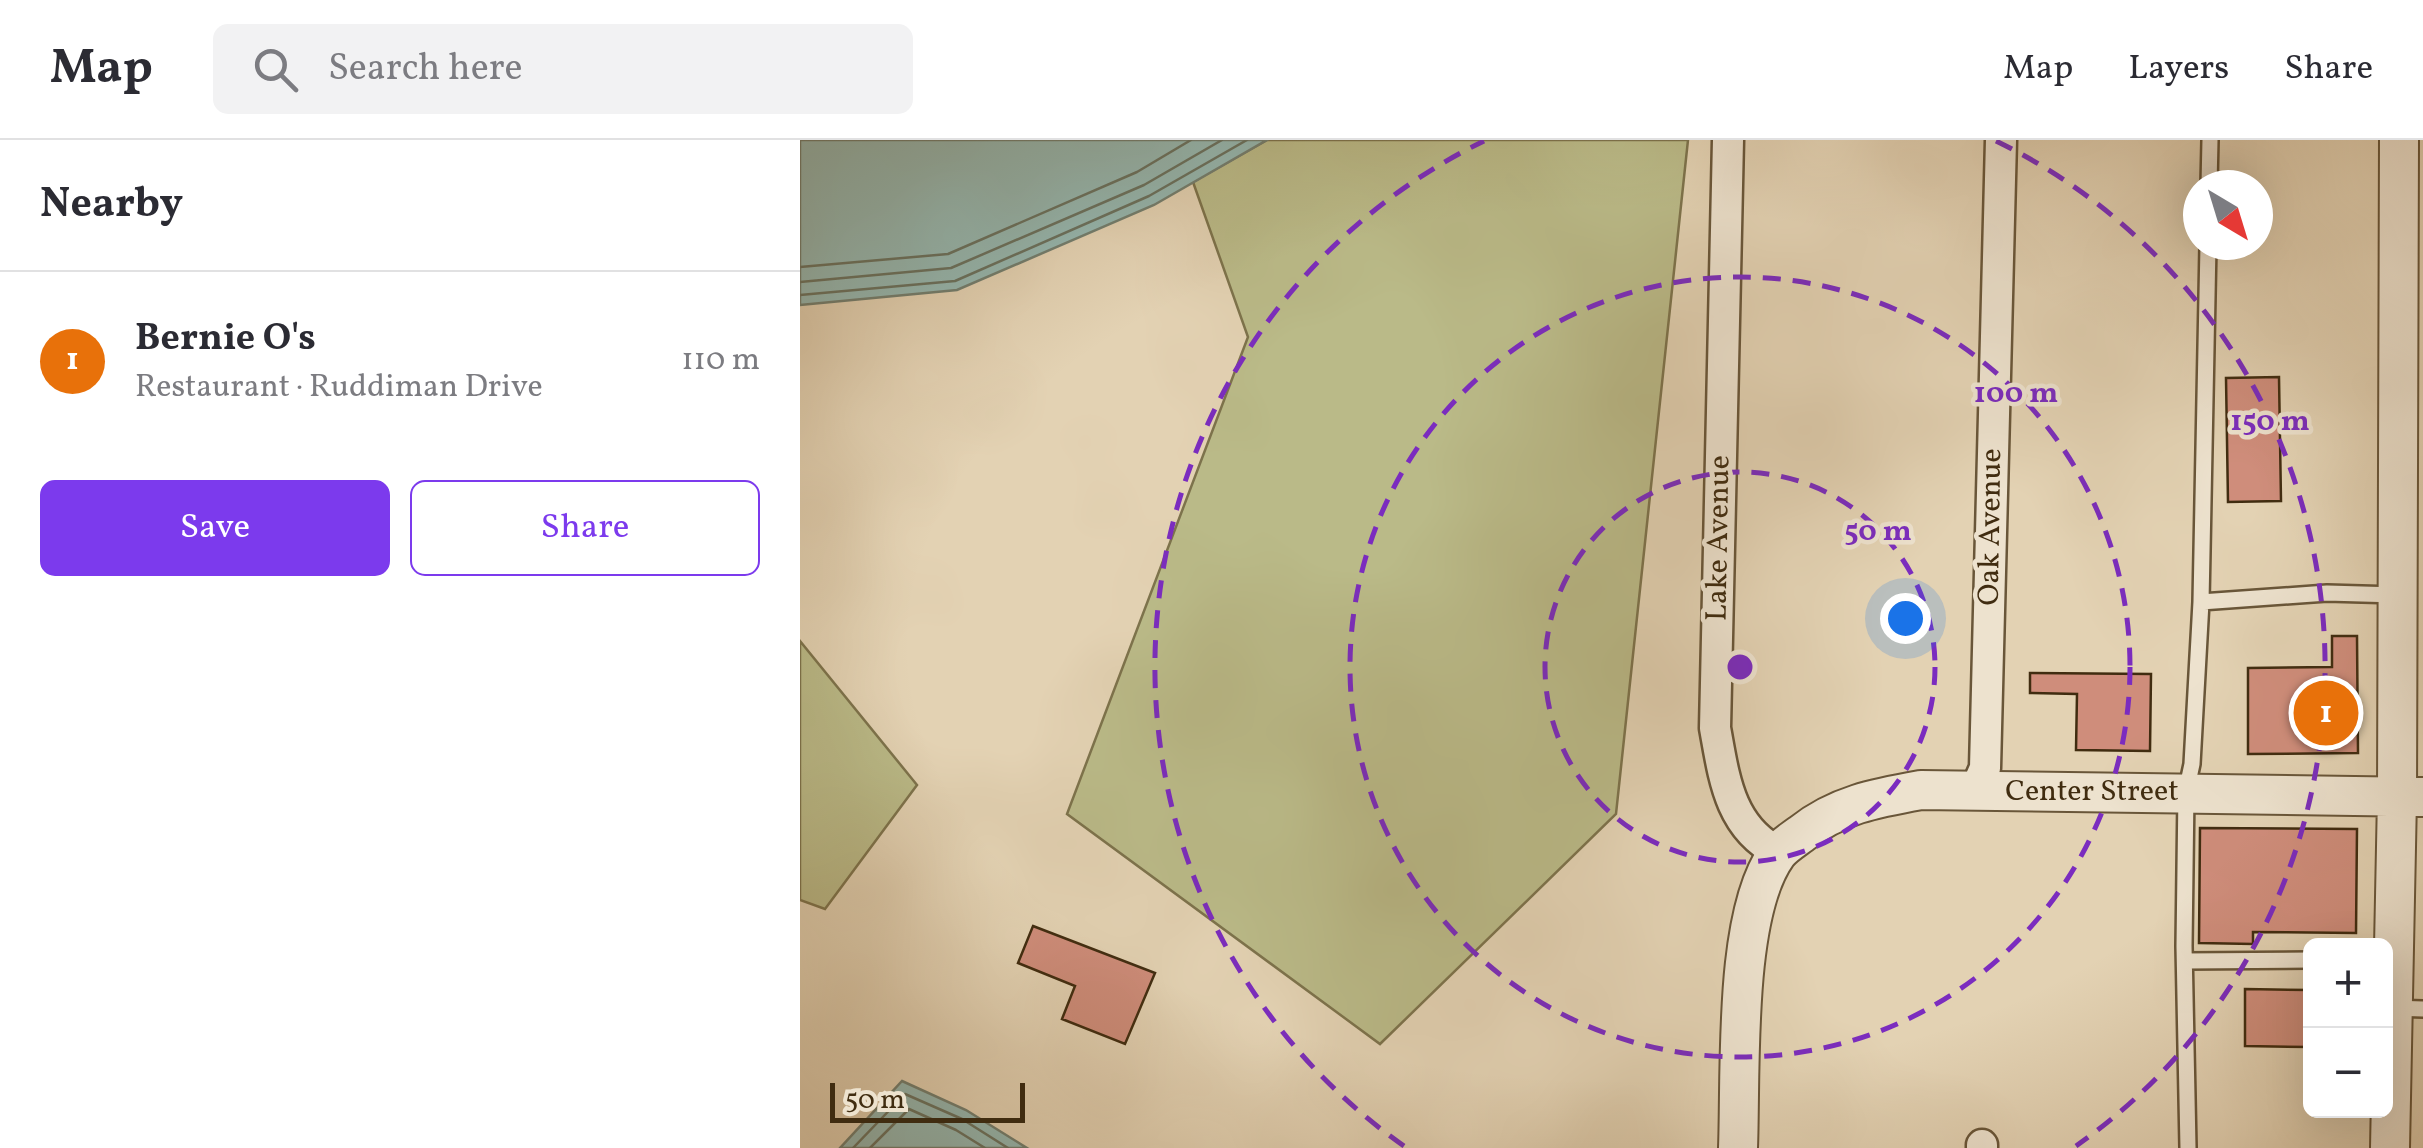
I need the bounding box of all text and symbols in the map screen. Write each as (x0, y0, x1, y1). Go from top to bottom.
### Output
search box (213, 24, 913, 114)
text: Map (50, 36, 153, 103)
icon: search (248, 42, 303, 97)
text: Search here (328, 43, 523, 96)
text: Map (2003, 45, 2073, 93)
text: Layers (2128, 45, 2229, 93)
text: Share (2284, 45, 2373, 93)
north arrow (2183, 170, 2273, 260)
text: Nearby (40, 176, 183, 235)
text: Bernie O's (135, 313, 316, 366)
text: 1 (66, 339, 79, 383)
text: 110 m (681, 339, 760, 383)
text: Restaurant · Ruddiman Drive (135, 366, 543, 410)
text: 100 m (1974, 373, 2058, 415)
text: 150 m (2230, 401, 2310, 443)
street label: Oak Avenue (1969, 448, 2013, 606)
street label: Lake Avenue (1697, 455, 1741, 621)
button: Save (40, 480, 390, 576)
button: Share (410, 480, 760, 576)
text: 50 m (1844, 511, 1912, 553)
your location (1880, 593, 1931, 644)
centre of rings (1722, 649, 1758, 685)
pin: 1 (2294, 676, 2358, 750)
street label: Center Street (2005, 771, 2179, 813)
map controls (2303, 938, 2393, 1118)
button: + (2303, 938, 2393, 1028)
button: − (2303, 1028, 2393, 1118)
scale bar (830, 1078, 1025, 1122)
text: 50 m (845, 1081, 905, 1120)

